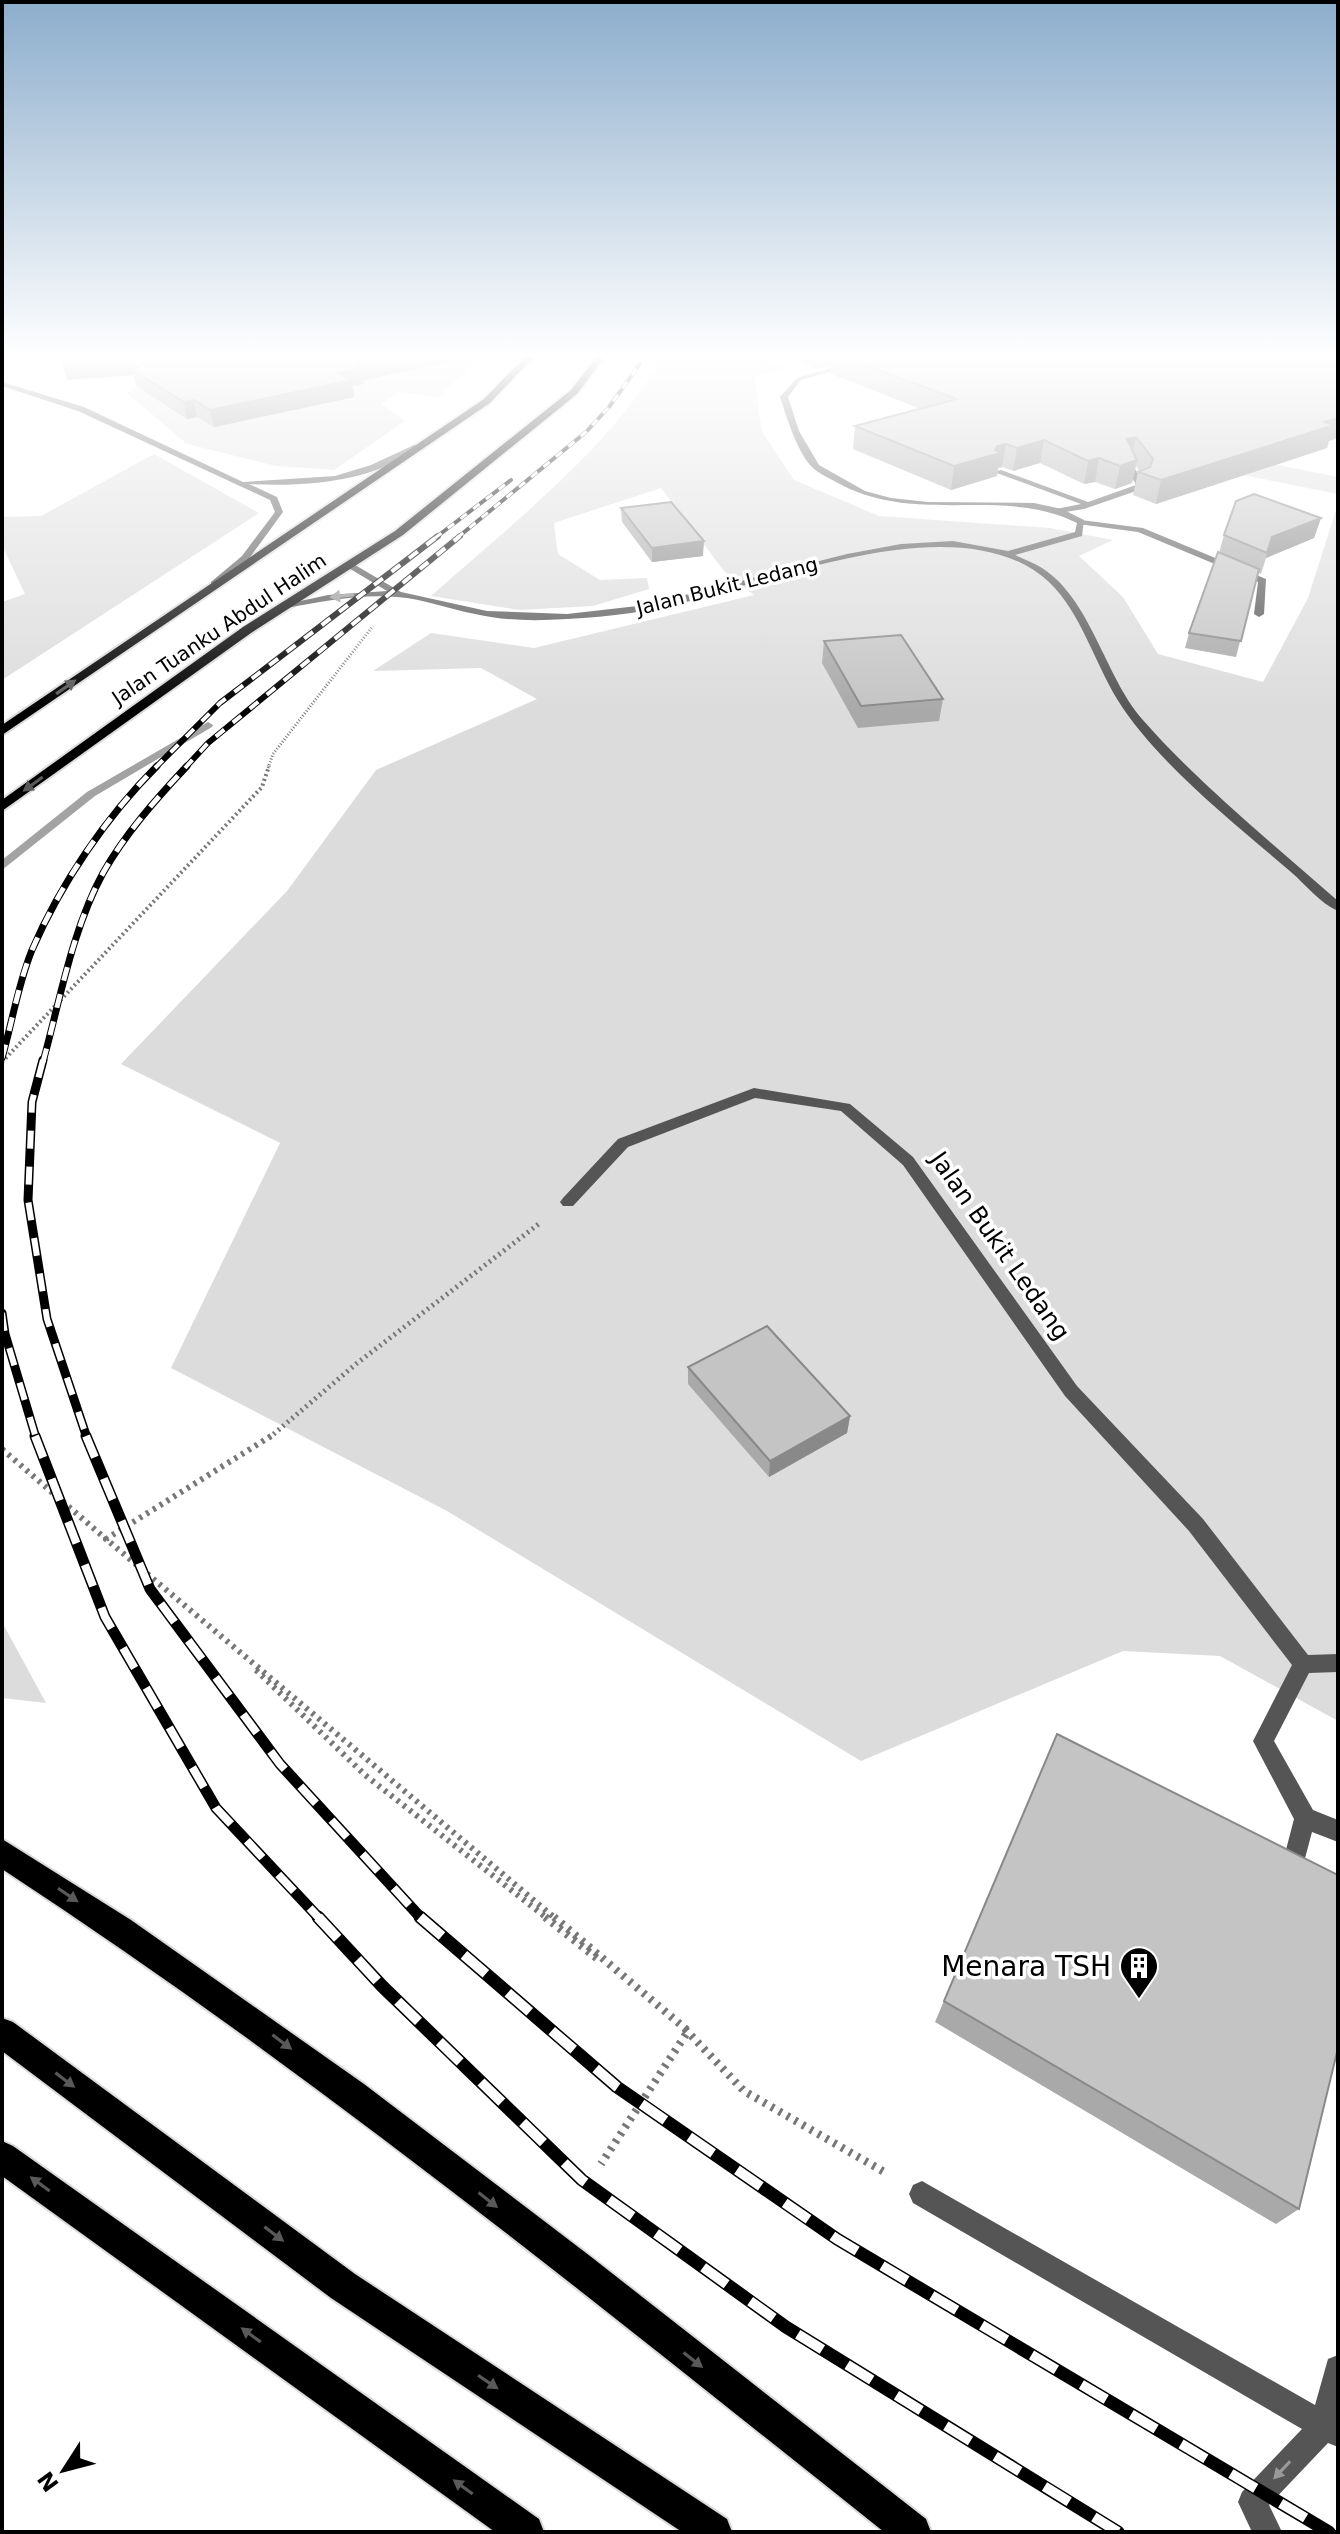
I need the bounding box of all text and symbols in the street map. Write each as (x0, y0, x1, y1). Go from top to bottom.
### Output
street label: Jalan Tuanku Abdul Halim (106, 548, 331, 711)
street label: Jalan Bukit Ledang (632, 552, 820, 621)
one-way arrow (329, 590, 354, 603)
one-way arrow (56, 680, 77, 695)
one-way arrow (23, 776, 43, 792)
street label: Jalan Bukit Ledang (923, 1145, 1076, 1346)
one-way arrow (57, 1887, 78, 1902)
building icon: Menara TSH (1118, 1945, 1160, 2000)
place label: Menara TSH (941, 1950, 1111, 1983)
one-way arrow (272, 2033, 292, 2049)
one-way arrow (54, 2071, 75, 2087)
one-way arrow (29, 2176, 51, 2192)
one-way arrow (478, 2191, 498, 2208)
one-way arrow (263, 2226, 284, 2242)
one-way arrow (241, 2328, 262, 2343)
one-way arrow (683, 2352, 703, 2368)
one-way arrow (477, 2374, 498, 2389)
north arrow (24, 2430, 104, 2510)
one-way arrow (1274, 2460, 1292, 2479)
text: N (33, 2467, 64, 2496)
one-way arrow (452, 2479, 473, 2495)

